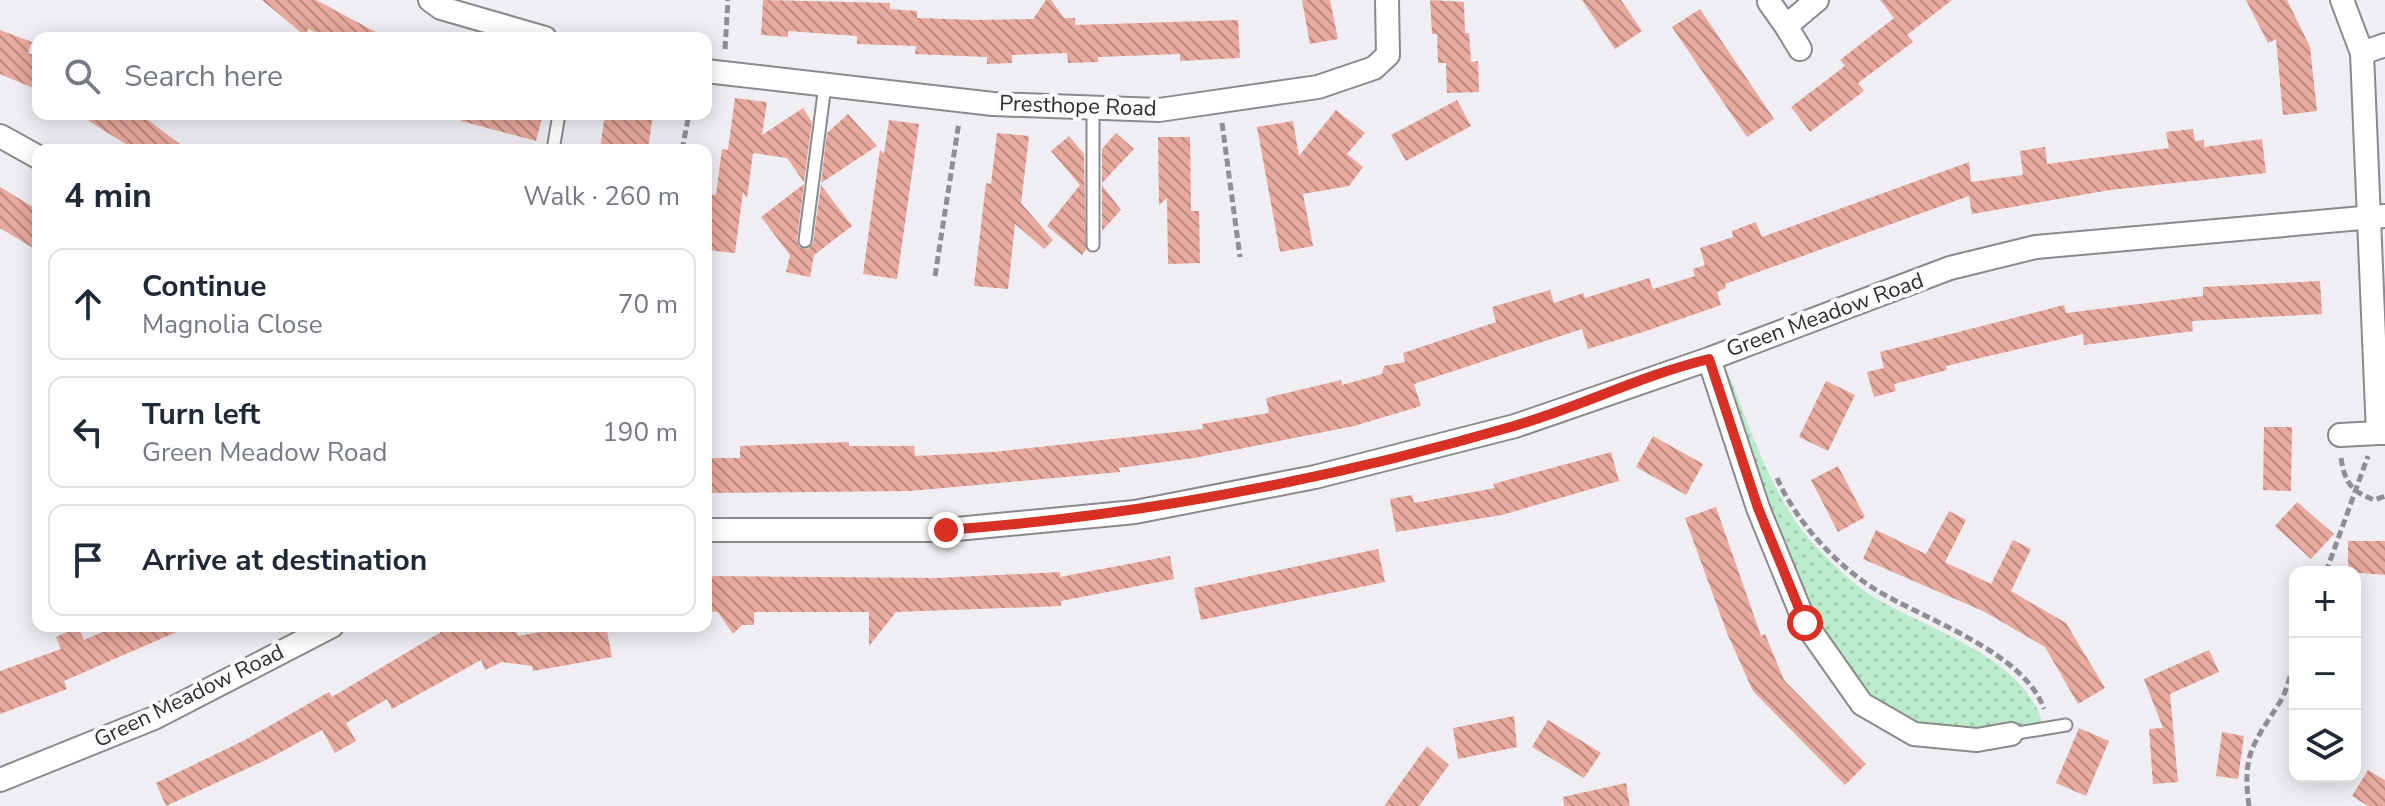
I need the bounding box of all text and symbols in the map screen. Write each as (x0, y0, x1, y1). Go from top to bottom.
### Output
search box (32, 32, 712, 120)
icon: search (60, 54, 104, 98)
text: Search here (124, 56, 283, 97)
street label: Presthope Road (999, 88, 1157, 124)
text: 4 min (64, 173, 152, 219)
text: Walk · 260 m (523, 179, 680, 214)
street label: Green Meadow Road (1722, 265, 1928, 365)
text: Continue (142, 266, 267, 307)
icon: ahead (66, 282, 110, 326)
text: 70 m (618, 287, 678, 322)
text: Magnolia Close (142, 307, 323, 342)
text: Turn left (142, 394, 260, 435)
icon: left (66, 410, 110, 454)
text: 190 m (602, 415, 678, 450)
text: Green Meadow Road (142, 435, 387, 470)
route end (928, 512, 964, 548)
icon: arrive (66, 538, 110, 582)
text: Arrive at destination (142, 540, 427, 581)
map controls (2289, 566, 2361, 782)
button: + (2289, 566, 2361, 638)
route start (1787, 605, 1823, 641)
street label: Green Meadow Road (89, 637, 289, 755)
button: − (2289, 638, 2361, 710)
button: layers (2289, 710, 2361, 782)

